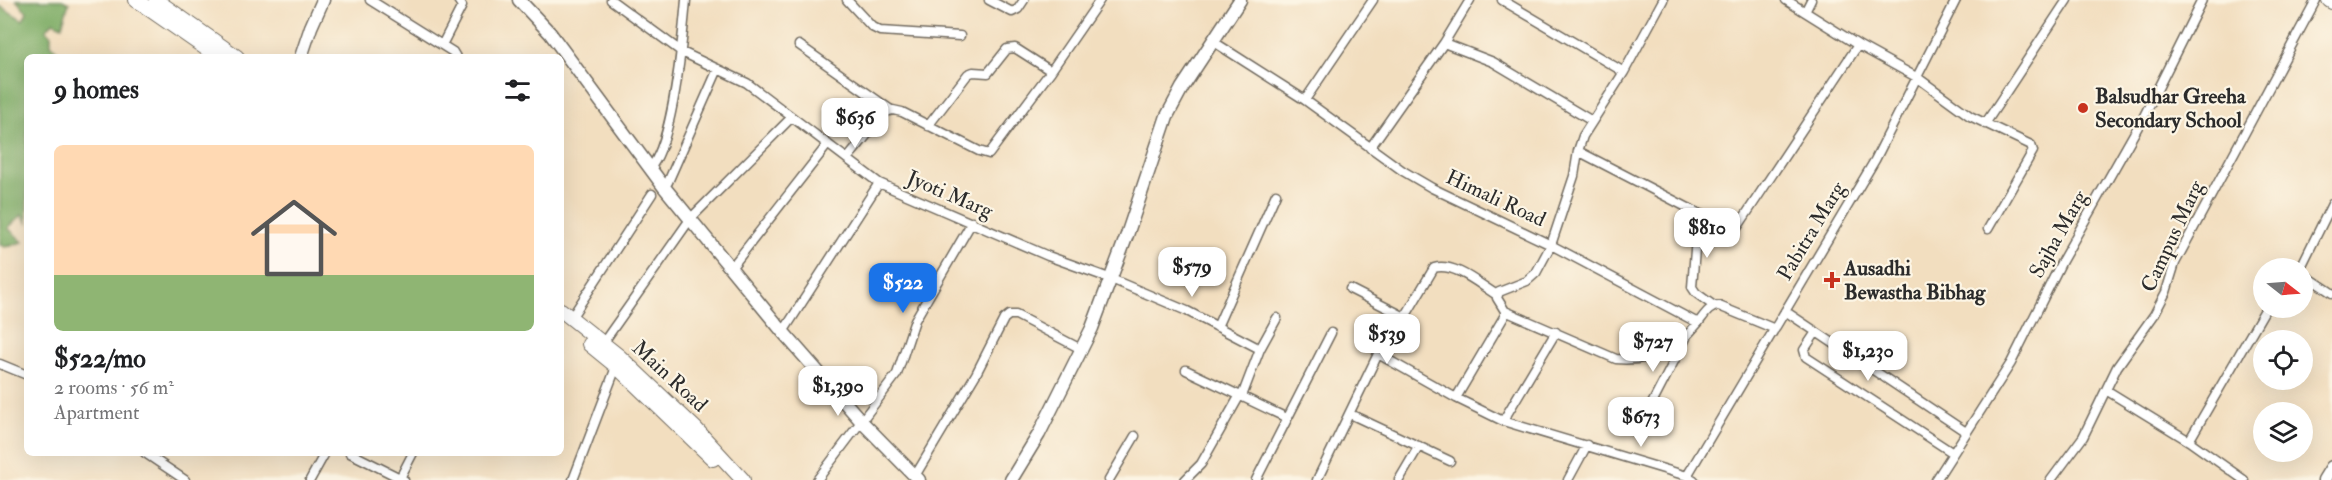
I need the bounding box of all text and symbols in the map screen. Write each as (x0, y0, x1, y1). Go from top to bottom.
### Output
text: 9 homes (54, 74, 139, 106)
icon: filters (501, 74, 534, 107)
place label: Balsudhar Greeha Secondary School (2095, 83, 2247, 134)
pin: $636 (819, 98, 891, 149)
marker: Balsudhar Greeha Secondary School (2076, 101, 2090, 115)
text: $636 (835, 105, 875, 130)
street label: Jyoti Marg (902, 164, 998, 225)
street label: Himali Road (1442, 164, 1551, 234)
street label: Campus Marg (2135, 175, 2210, 296)
street label: Pabitra Marg (1771, 176, 1852, 286)
icon: home (240, 184, 348, 292)
street label: Sajha Marg (2023, 185, 2094, 283)
pin: $810 (1671, 208, 1743, 259)
text: $810 (1688, 215, 1726, 240)
pin: $579 (1156, 247, 1228, 298)
text: $579 (1172, 254, 1212, 279)
place label: Ausadhi Bewastha Bibhag (1843, 255, 1986, 306)
north arrow (2253, 258, 2313, 318)
map controls (2253, 258, 2313, 462)
pin: $522 (867, 263, 939, 314)
text: $522 (883, 270, 923, 295)
marker: Ausadhi Bewastha Bibhag (1825, 273, 1839, 287)
pin: $539 (1351, 314, 1423, 365)
text: $539 (1368, 321, 1406, 346)
pin: $727 (1617, 322, 1689, 373)
text: $727 (1633, 329, 1673, 354)
button: locate (2253, 330, 2313, 390)
pin: $1,230 (1819, 331, 1917, 382)
street label: Main Road (626, 335, 714, 419)
text: $1,230 (1842, 338, 1894, 363)
text: $522/mo (54, 343, 146, 375)
pin: $1,390 (789, 366, 887, 417)
text: $1,390 (812, 373, 864, 398)
text: 2 rooms · 56 m² (54, 375, 174, 400)
pin: $673 (1605, 397, 1677, 448)
text: Apartment (54, 400, 139, 425)
button: layers (2253, 402, 2313, 462)
text: $673 (1622, 404, 1660, 429)

